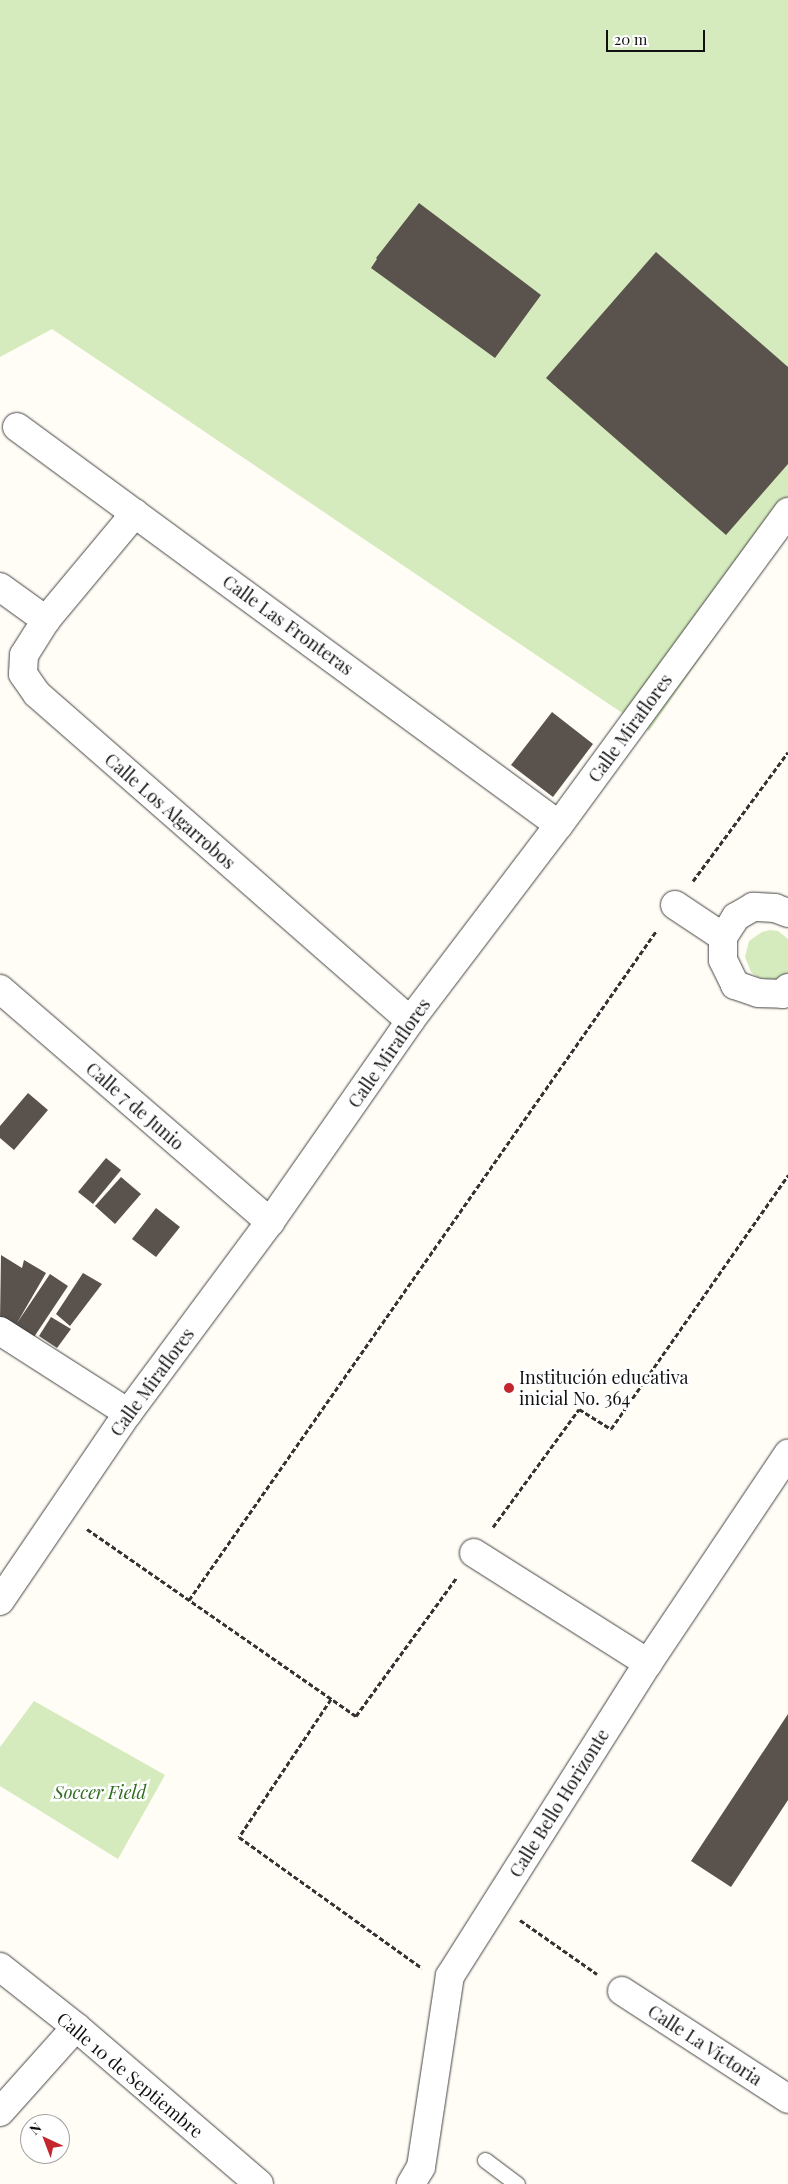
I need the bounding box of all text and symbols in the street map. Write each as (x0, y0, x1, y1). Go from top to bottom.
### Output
scale bar (608, 20, 707, 52)
text: 20 m (614, 29, 647, 49)
street label: Calle Las Fronteras (218, 570, 358, 680)
street label: Calle Miraflores (583, 670, 677, 786)
street label: Calle Los Algarrobos (100, 748, 240, 874)
street label: Calle Miraflores (343, 994, 435, 1112)
street label: Calle 7 de Junio (82, 1058, 188, 1154)
street label: Calle Miraflores (105, 1324, 199, 1440)
place label: Institución educativa inicial No. 364 (519, 1367, 689, 1410)
marker: Institución educativa inicial No. 364 (503, 1382, 515, 1394)
street label: Calle Bello Horizonte (505, 1725, 613, 1881)
park label: Soccer Field (54, 1781, 146, 1803)
street label: Calle La Victoria (644, 2000, 766, 2090)
street label: Calle 10 de Septiembre (53, 2008, 207, 2142)
north arrow (20, 2114, 70, 2164)
text: N (25, 2118, 45, 2139)

